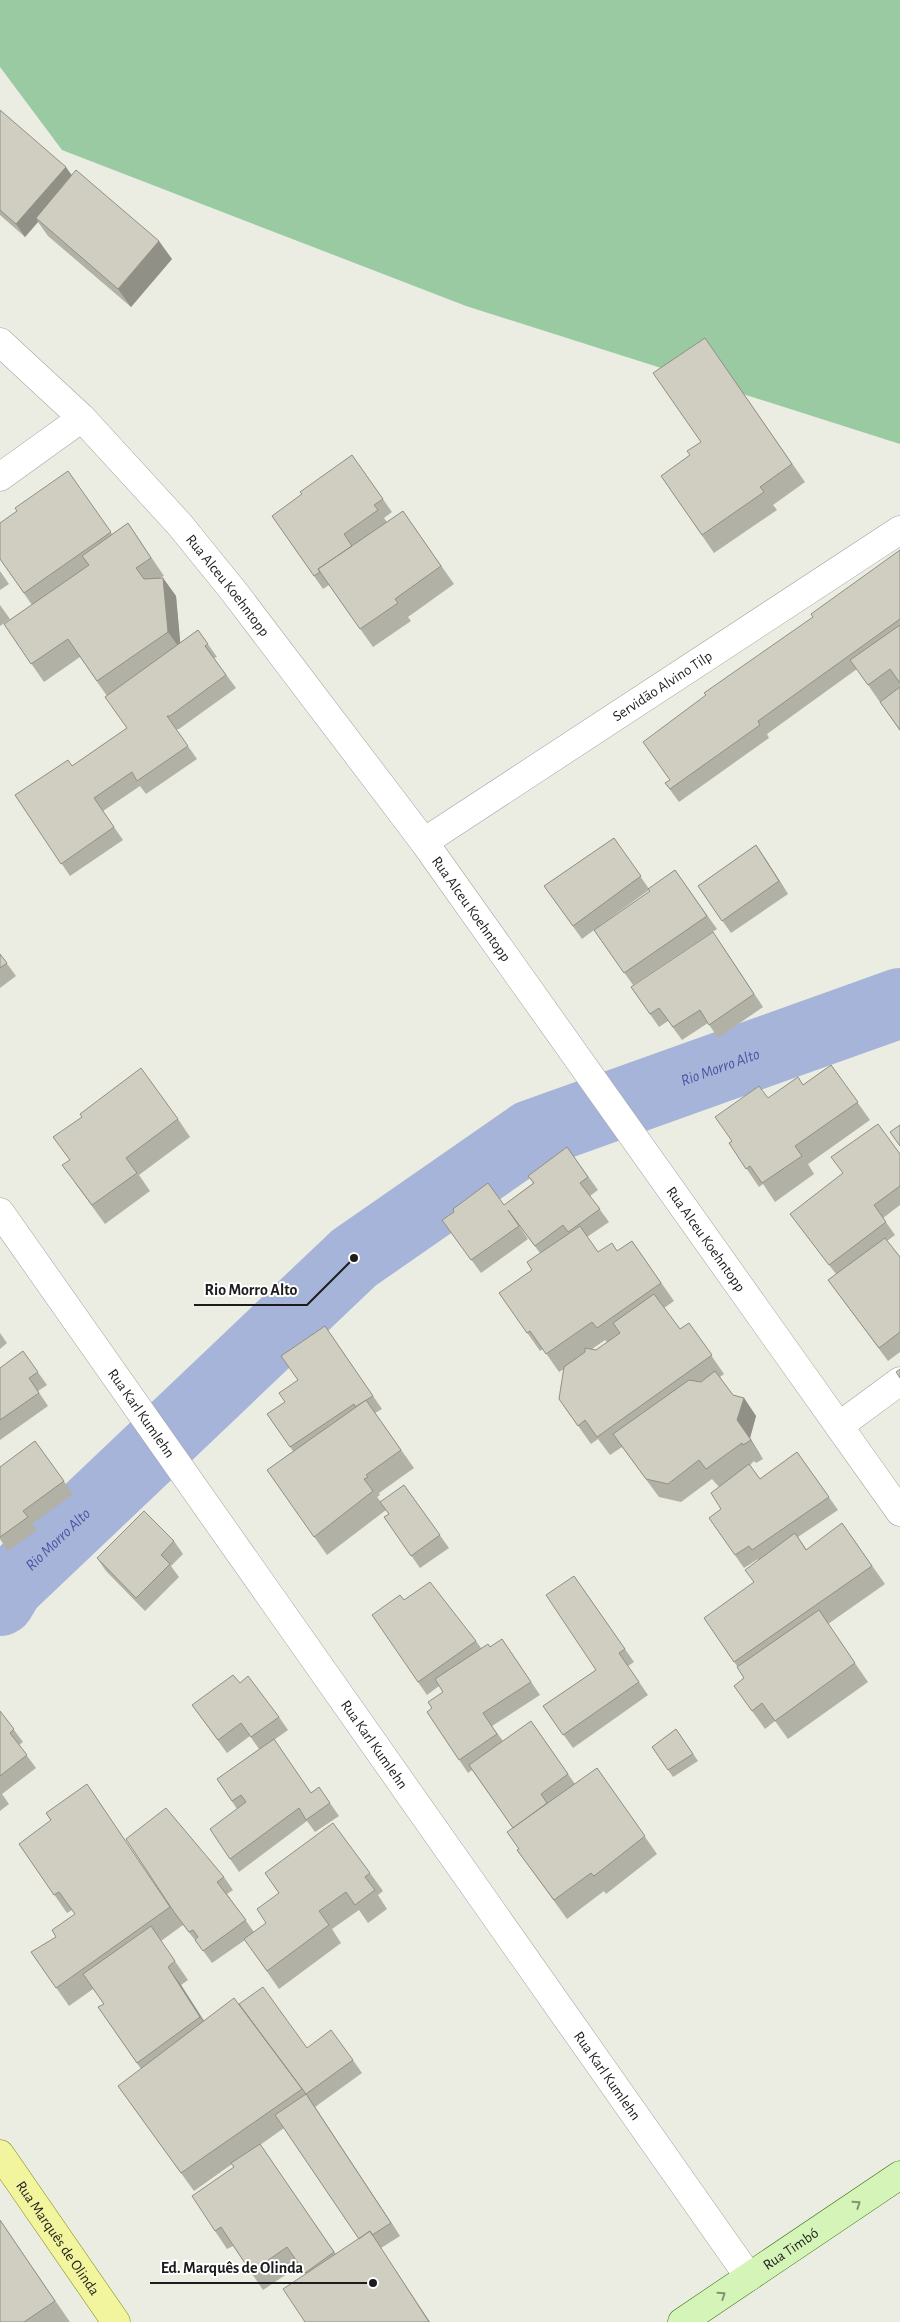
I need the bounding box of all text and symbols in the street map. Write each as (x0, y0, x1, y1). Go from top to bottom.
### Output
street label: Rua Alceu Koehntopp (183, 532, 273, 639)
street label: Servidão Alvino Tilp (610, 648, 715, 724)
street label: Rua Alceu Koehntopp (429, 854, 514, 964)
water label: Rio Morro Alto (679, 1046, 762, 1089)
street label: Rua Alceu Koehntopp (664, 1184, 748, 1294)
callout: Rio Morro Alto (194, 1274, 307, 1305)
text: Rio Morro Alto (205, 1282, 298, 1298)
street label: Rua Karl Kumlehn (105, 1366, 178, 1460)
water label: Rio Morro Alto (22, 1505, 94, 1574)
street label: Rua Karl Kumlehn (338, 1697, 411, 1792)
street label: Rua Karl Kumlehn (571, 2029, 644, 2123)
street label: Rua Marquês de Olinda (13, 2178, 103, 2298)
one-way arrow (851, 2201, 861, 2210)
street label: Rua Timbó (760, 2225, 821, 2273)
callout: Ed. Marquês de Olinda (150, 2252, 313, 2283)
text: Ed. Marquês de Olinda (161, 2260, 304, 2276)
one-way arrow (717, 2292, 726, 2301)

